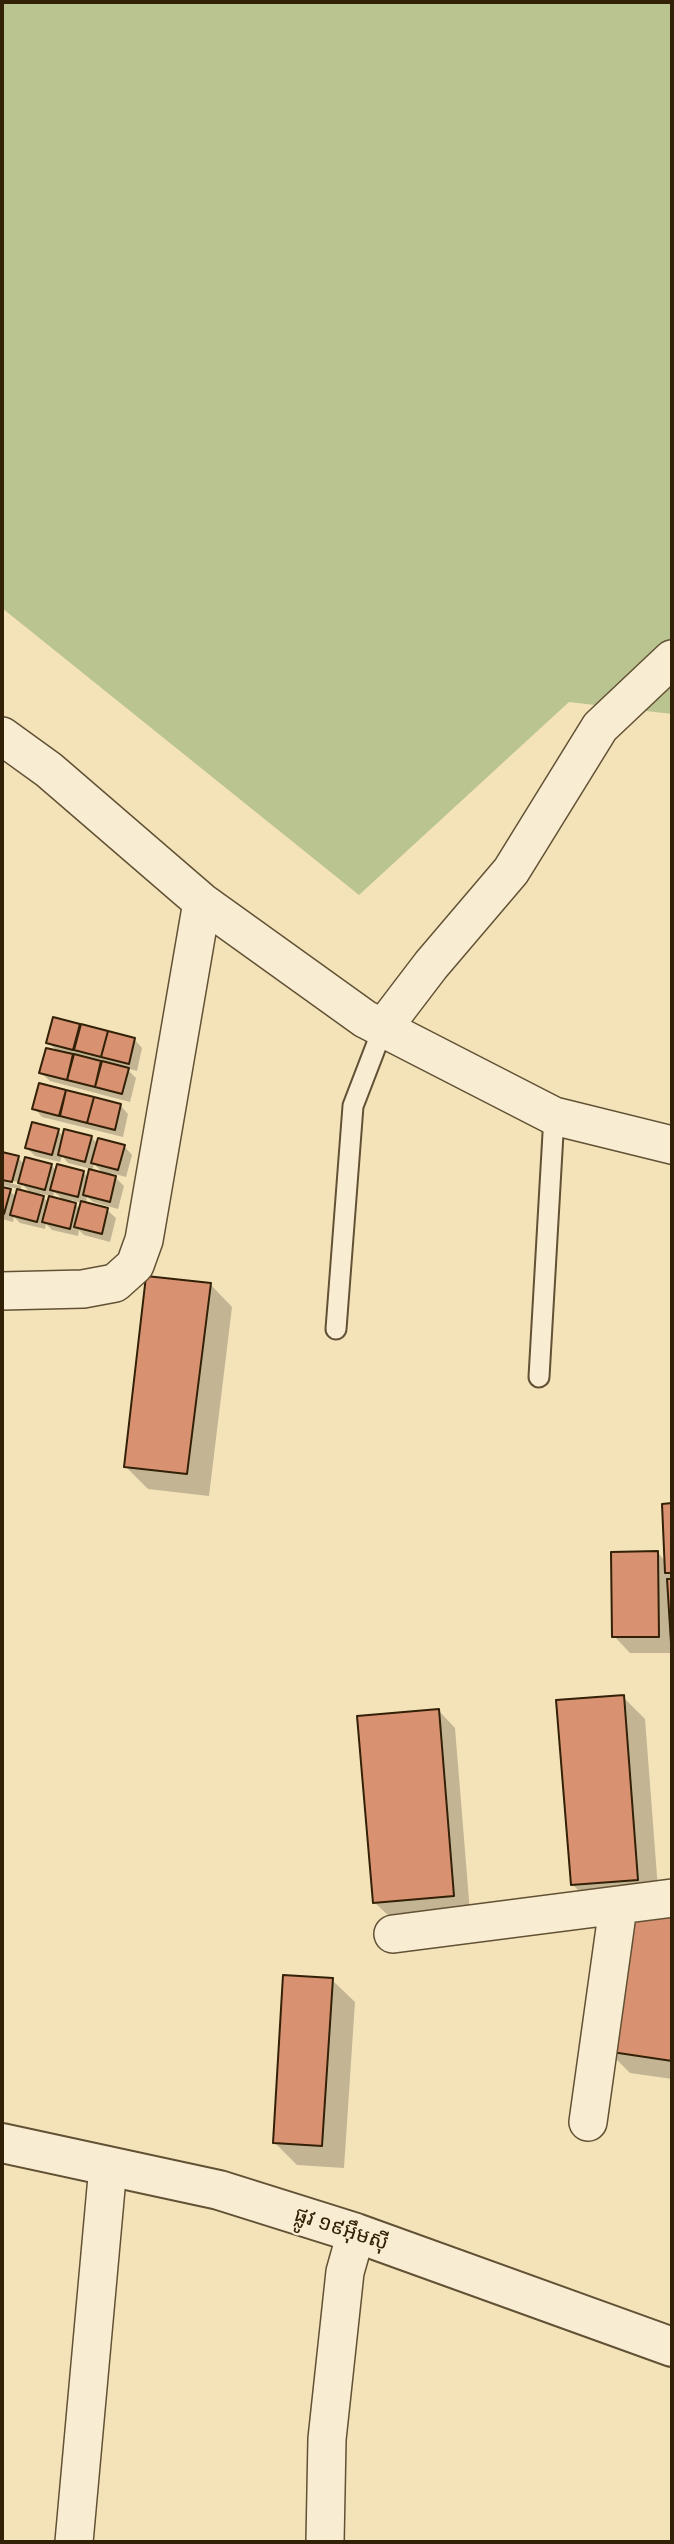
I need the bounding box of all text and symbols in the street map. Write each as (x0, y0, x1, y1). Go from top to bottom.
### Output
street label: ផ្លូវ ១៩អ៊ឹមស៊ី (291, 2203, 391, 2257)

